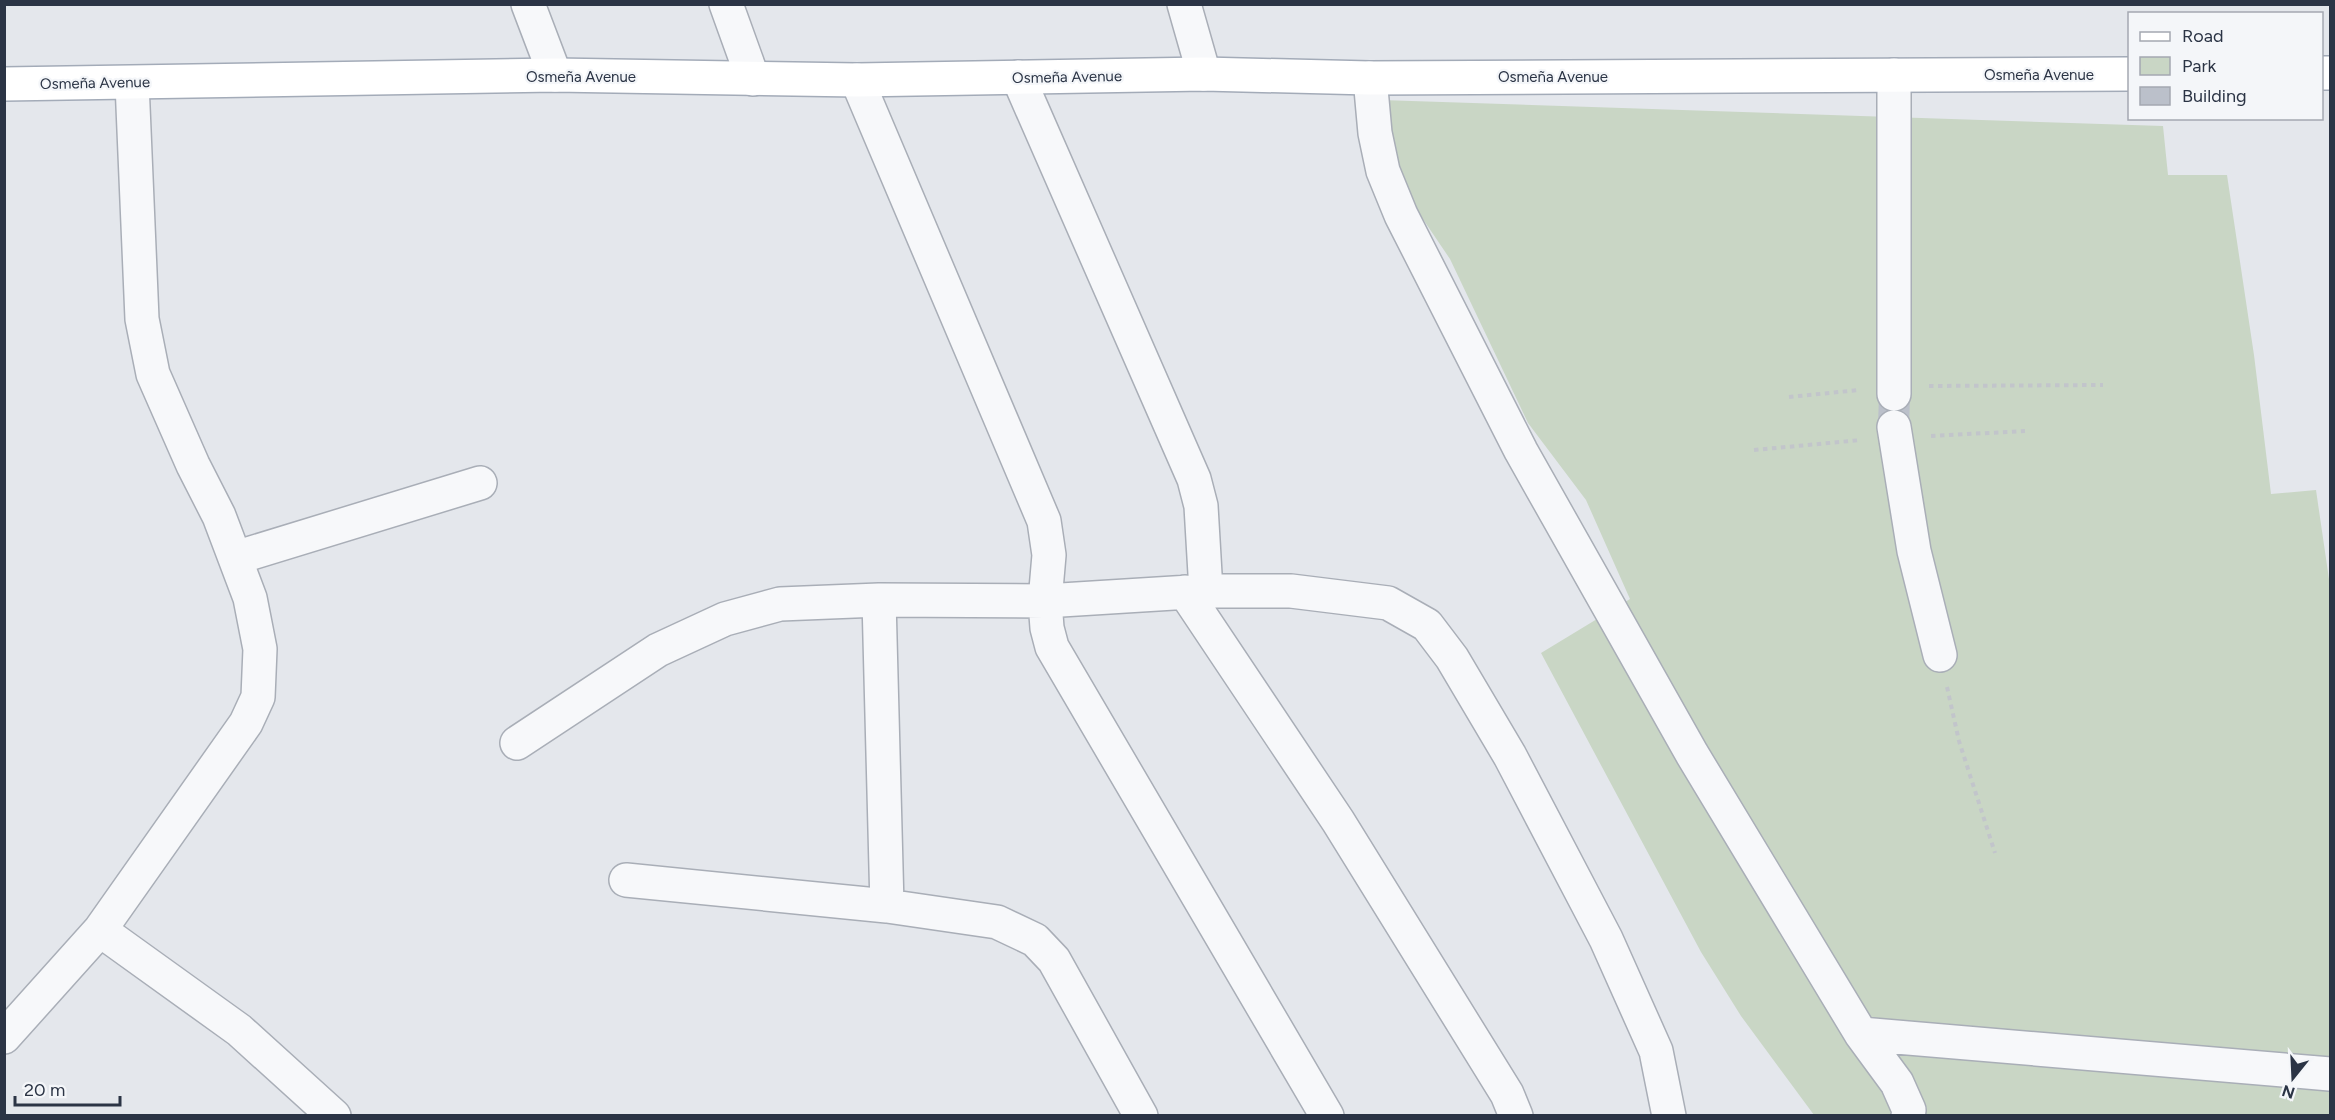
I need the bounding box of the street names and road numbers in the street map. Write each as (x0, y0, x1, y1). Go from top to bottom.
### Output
street label: Osmeña Avenue (1984, 66, 2094, 84)
street label: Osmeña Avenue (1012, 67, 1122, 87)
street label: Osmeña Avenue (526, 68, 636, 86)
street label: Osmeña Avenue (1498, 68, 1608, 86)
street label: Osmeña Avenue (40, 73, 150, 93)

